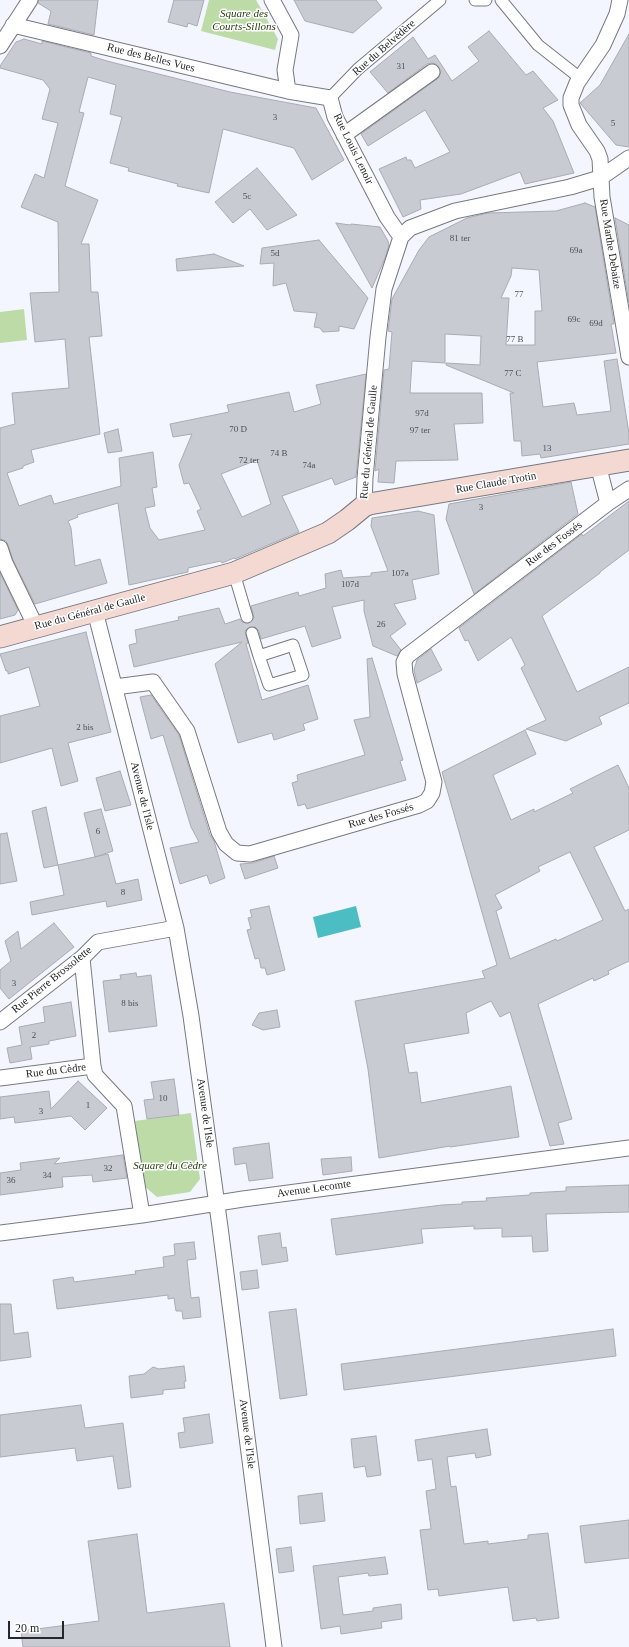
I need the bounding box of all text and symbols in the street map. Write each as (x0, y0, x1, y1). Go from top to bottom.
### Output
park label: Square des Courts-Sillons (212, 7, 276, 33)
street label: Rue du Belvédère (350, 17, 418, 79)
street label: Rue des Belles Vues (106, 41, 196, 75)
house number: 31 (396, 62, 406, 72)
street label: Rue Louis Lenoir (330, 111, 376, 187)
house number: 3 (273, 113, 277, 123)
house number: 5 (611, 119, 615, 129)
house number: 5c (243, 192, 251, 202)
street label: Rue Marthe Debaize (596, 198, 624, 290)
house number: 81 ter (450, 234, 470, 244)
house number: 69a (570, 246, 582, 256)
house number: 5d (270, 249, 280, 259)
house number: 77 (514, 290, 524, 300)
house number: 69c (568, 315, 580, 325)
house number: 69d (589, 319, 603, 329)
house number: 77 B (506, 335, 524, 345)
house number: 77 C (504, 369, 522, 379)
street label: Rue du Général de Gaulle (357, 385, 381, 499)
house number: 97d (415, 409, 429, 419)
house number: 70 D (229, 425, 247, 435)
house number: 97 ter (410, 426, 430, 436)
house number: 13 (542, 444, 552, 454)
house number: 74 B (270, 449, 288, 459)
house number: 72 ter (239, 456, 259, 466)
house number: 74a (303, 461, 315, 471)
street label: Rue Claude Trotin (455, 469, 537, 497)
house number: 3 (479, 503, 483, 513)
street label: Rue des Fossés (523, 519, 585, 569)
house number: 107a (391, 569, 409, 579)
house number: 107d (341, 580, 359, 590)
street label: Rue du Général de Gaulle (33, 591, 147, 633)
house number: 26 (376, 620, 386, 630)
house number: 2 bis (76, 723, 94, 733)
street label: Avenue de l'Isle (127, 760, 157, 832)
street label: Rue des Fossés (347, 800, 415, 832)
house number: 6 (96, 827, 100, 837)
house number: 8 (121, 888, 125, 898)
street label: Rue Pierre Brossolette (9, 944, 95, 1016)
house number: 3 (12, 979, 16, 989)
house number: 8 bis (121, 999, 139, 1009)
house number: 2 (32, 1031, 36, 1041)
street label: Rue du Cèdre (25, 1061, 87, 1081)
street label: Avenue de l'Isle (194, 1077, 216, 1149)
house number: 10 (158, 1094, 168, 1104)
house number: 1 (86, 1101, 90, 1111)
house number: 3 (39, 1107, 43, 1117)
park label: Square du Cèdre (133, 1159, 207, 1173)
house number: 32 (104, 1164, 112, 1174)
house number: 34 (42, 1171, 52, 1181)
house number: 36 (6, 1176, 16, 1186)
street label: Avenue Lecomte (276, 1177, 352, 1201)
street label: Avenue de l'Isle (236, 1398, 258, 1470)
scale bar (10, 1613, 66, 1639)
text: 20 m (15, 1621, 39, 1635)

